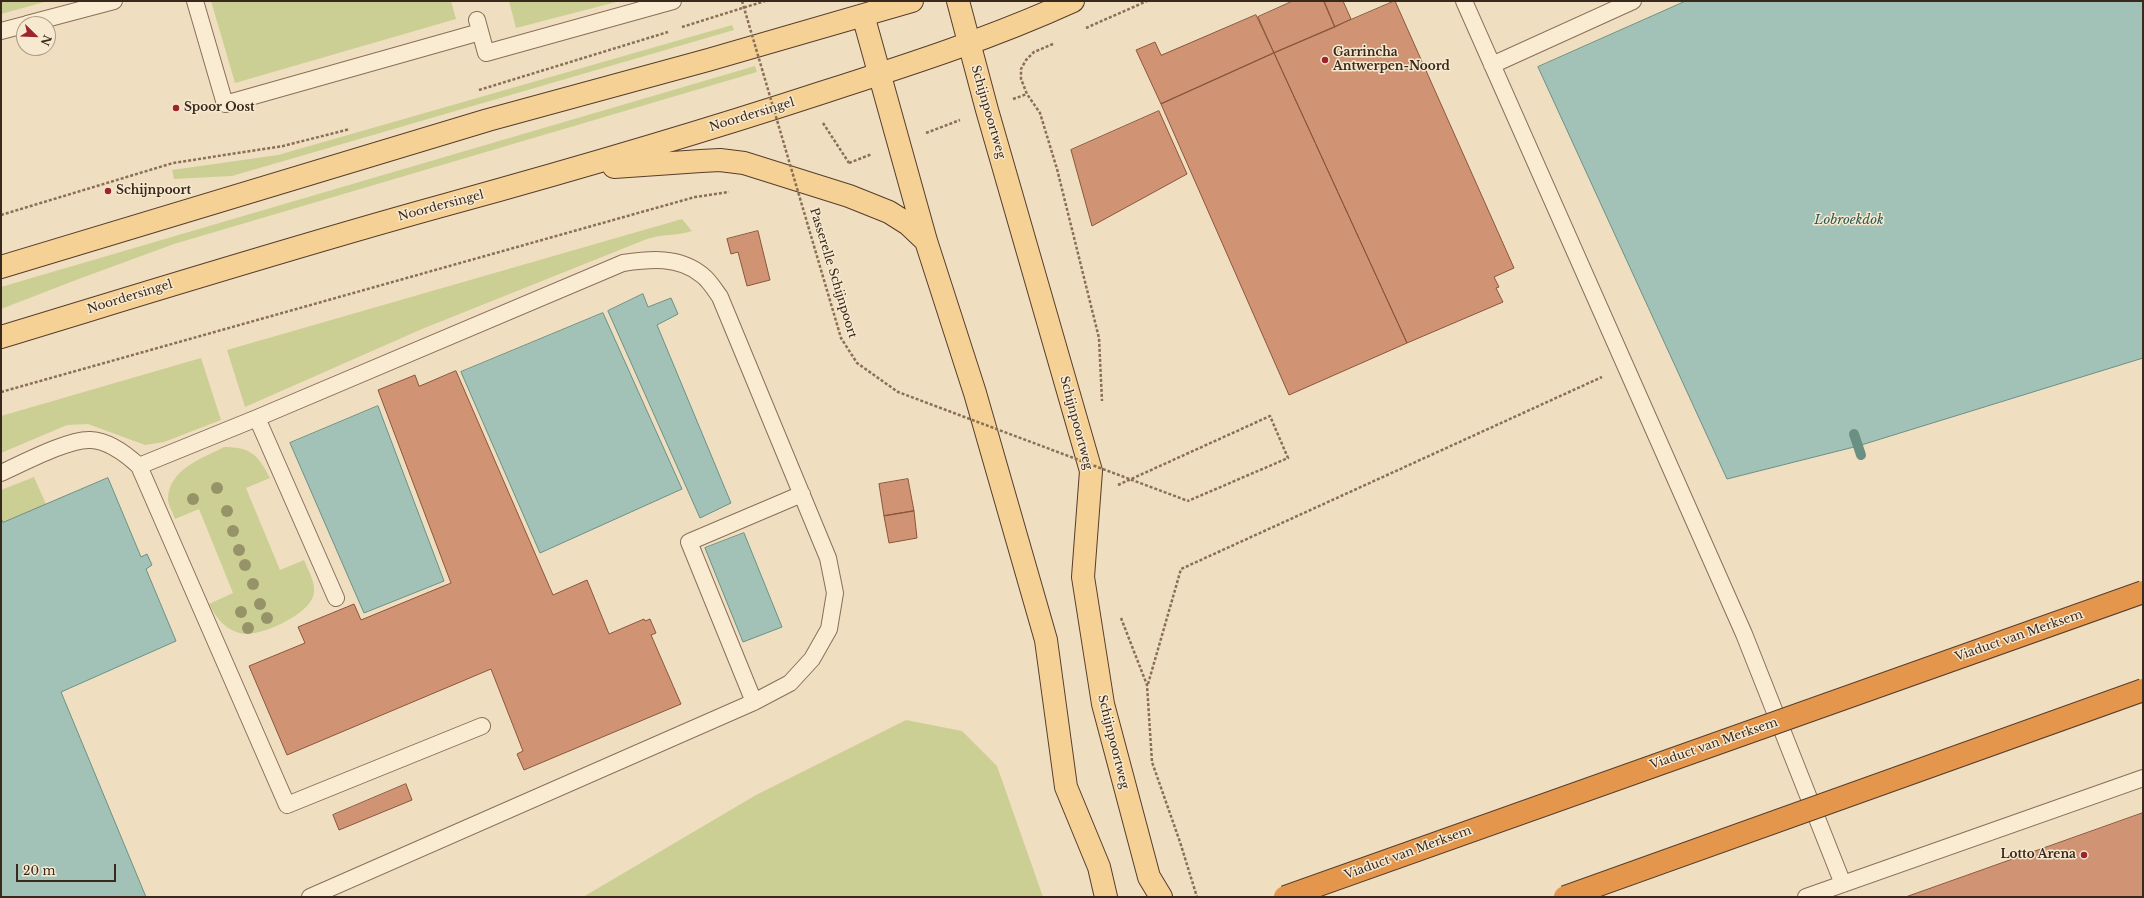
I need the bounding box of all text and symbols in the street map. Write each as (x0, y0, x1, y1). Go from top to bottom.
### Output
north arrow (16, 16, 56, 56)
text: N (38, 33, 55, 48)
place label: Garrincha Antwerpen-Noord (1333, 46, 1450, 74)
marker: Garrincha Antwerpen-Noord (1320, 55, 1330, 65)
street label: Schijnpoortweg (968, 64, 1008, 160)
street label: Noordersingel (708, 95, 796, 135)
place label: Spoor Oost (184, 101, 255, 115)
marker: Spoor Oost (171, 103, 181, 113)
place label: Schijnpoort (116, 184, 191, 198)
marker: Schijnpoort (103, 186, 113, 196)
street label: Noordersingel (397, 188, 485, 224)
street label: Passerelle Schijnpoort (806, 206, 860, 340)
water label: Lobroekdok (1814, 212, 1884, 228)
street label: Noordersingel (86, 277, 174, 317)
street label: Schijnpoortweg (1057, 374, 1095, 472)
street label: Viaduct van Merksem (1953, 607, 2085, 665)
street label: Schijnpoortweg (1094, 693, 1132, 791)
street label: Viaduct van Merksem (1648, 715, 1780, 773)
street label: Viaduct van Merksem (1343, 823, 1473, 883)
place label: Lotto Arena (2000, 848, 2076, 862)
marker: Lotto Arena (2079, 850, 2089, 860)
scale bar (18, 856, 118, 882)
text: 20 m (23, 863, 55, 878)

